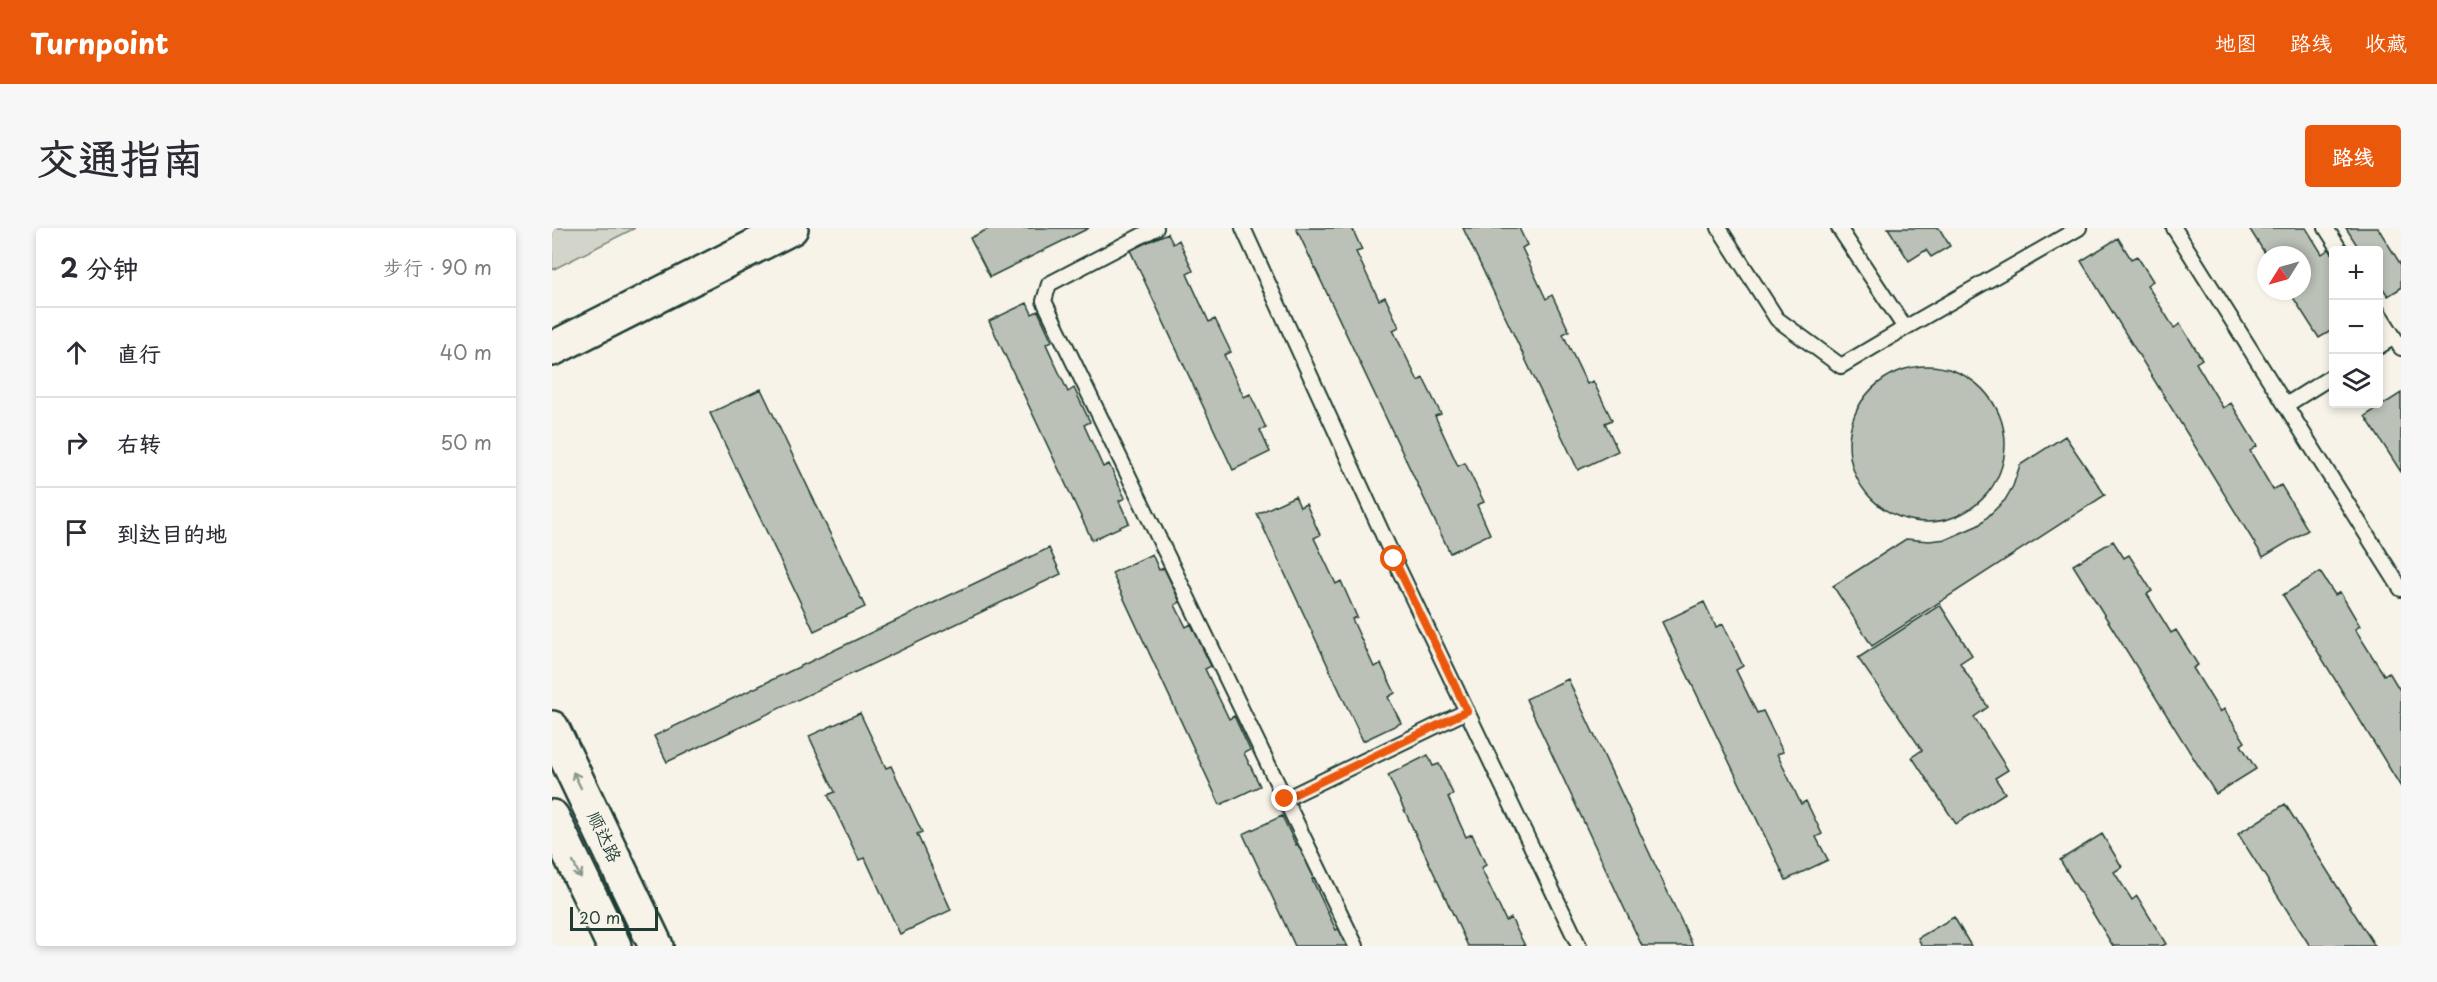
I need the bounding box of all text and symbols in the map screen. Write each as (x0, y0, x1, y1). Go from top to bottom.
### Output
text: Turnpoint (30, 21, 169, 64)
text: 地图 (2215, 26, 2257, 58)
text: 路线 (2290, 26, 2332, 58)
text: 收藏 (2365, 26, 2407, 58)
text: 交通指南 (36, 125, 204, 188)
button: 路线 (2305, 125, 2401, 187)
north arrow (2257, 246, 2311, 300)
map controls (2329, 246, 2383, 408)
button: + (2329, 246, 2383, 300)
text: 2 分钟 (60, 248, 139, 287)
text: 步行 · 90 m (383, 252, 492, 282)
button: − (2329, 300, 2383, 354)
icon: ahead (60, 336, 93, 369)
text: 直行 (117, 336, 161, 369)
text: 40 m (440, 337, 492, 367)
button: layers (2329, 354, 2383, 408)
icon: right (60, 426, 93, 459)
text: 右转 (117, 426, 161, 459)
text: 50 m (440, 427, 492, 457)
icon: arrive (60, 516, 93, 549)
text: 到达目的地 (117, 516, 227, 549)
route start (1380, 545, 1406, 571)
one-way arrow (570, 771, 582, 789)
route end (1271, 785, 1297, 811)
street label: 顺达路 (581, 806, 629, 867)
one-way arrow (572, 860, 584, 878)
scale bar (570, 904, 658, 932)
text: 20 m (579, 905, 620, 929)

